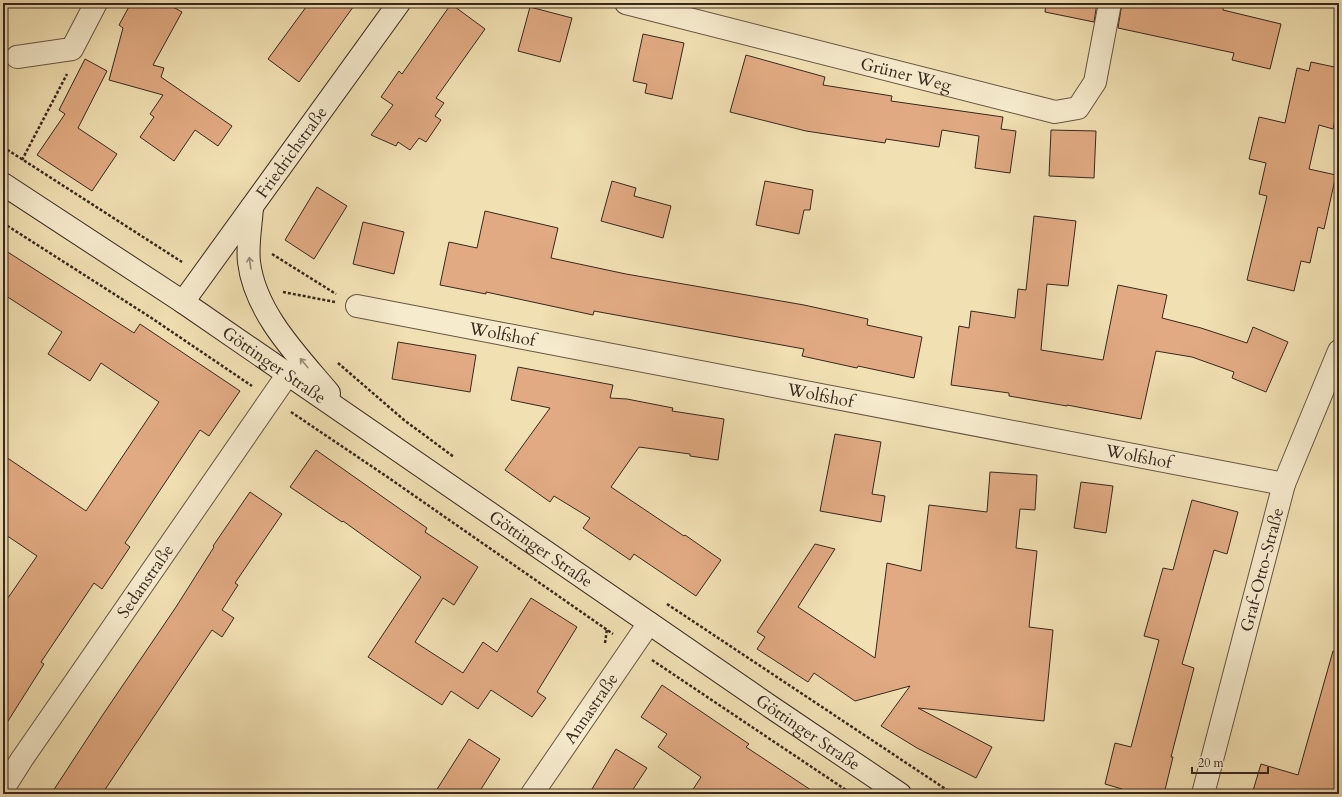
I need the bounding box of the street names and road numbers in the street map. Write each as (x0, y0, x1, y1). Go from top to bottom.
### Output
street label: Grüner Weg (858, 52, 955, 97)
street label: Friedrichstraße (250, 102, 332, 203)
street label: Wolfshof (466, 316, 540, 352)
street label: Göttinger Straße (218, 321, 331, 409)
street label: Wolfshof (785, 377, 858, 413)
street label: Wolfshof (1103, 438, 1177, 474)
street label: Göttinger Straße (485, 505, 598, 592)
street label: Graf-Otto-Straße (1234, 505, 1289, 634)
street label: Sedanstraße (111, 539, 179, 622)
street label: Annastraße (558, 668, 623, 748)
street label: Göttinger Straße (751, 689, 865, 775)

